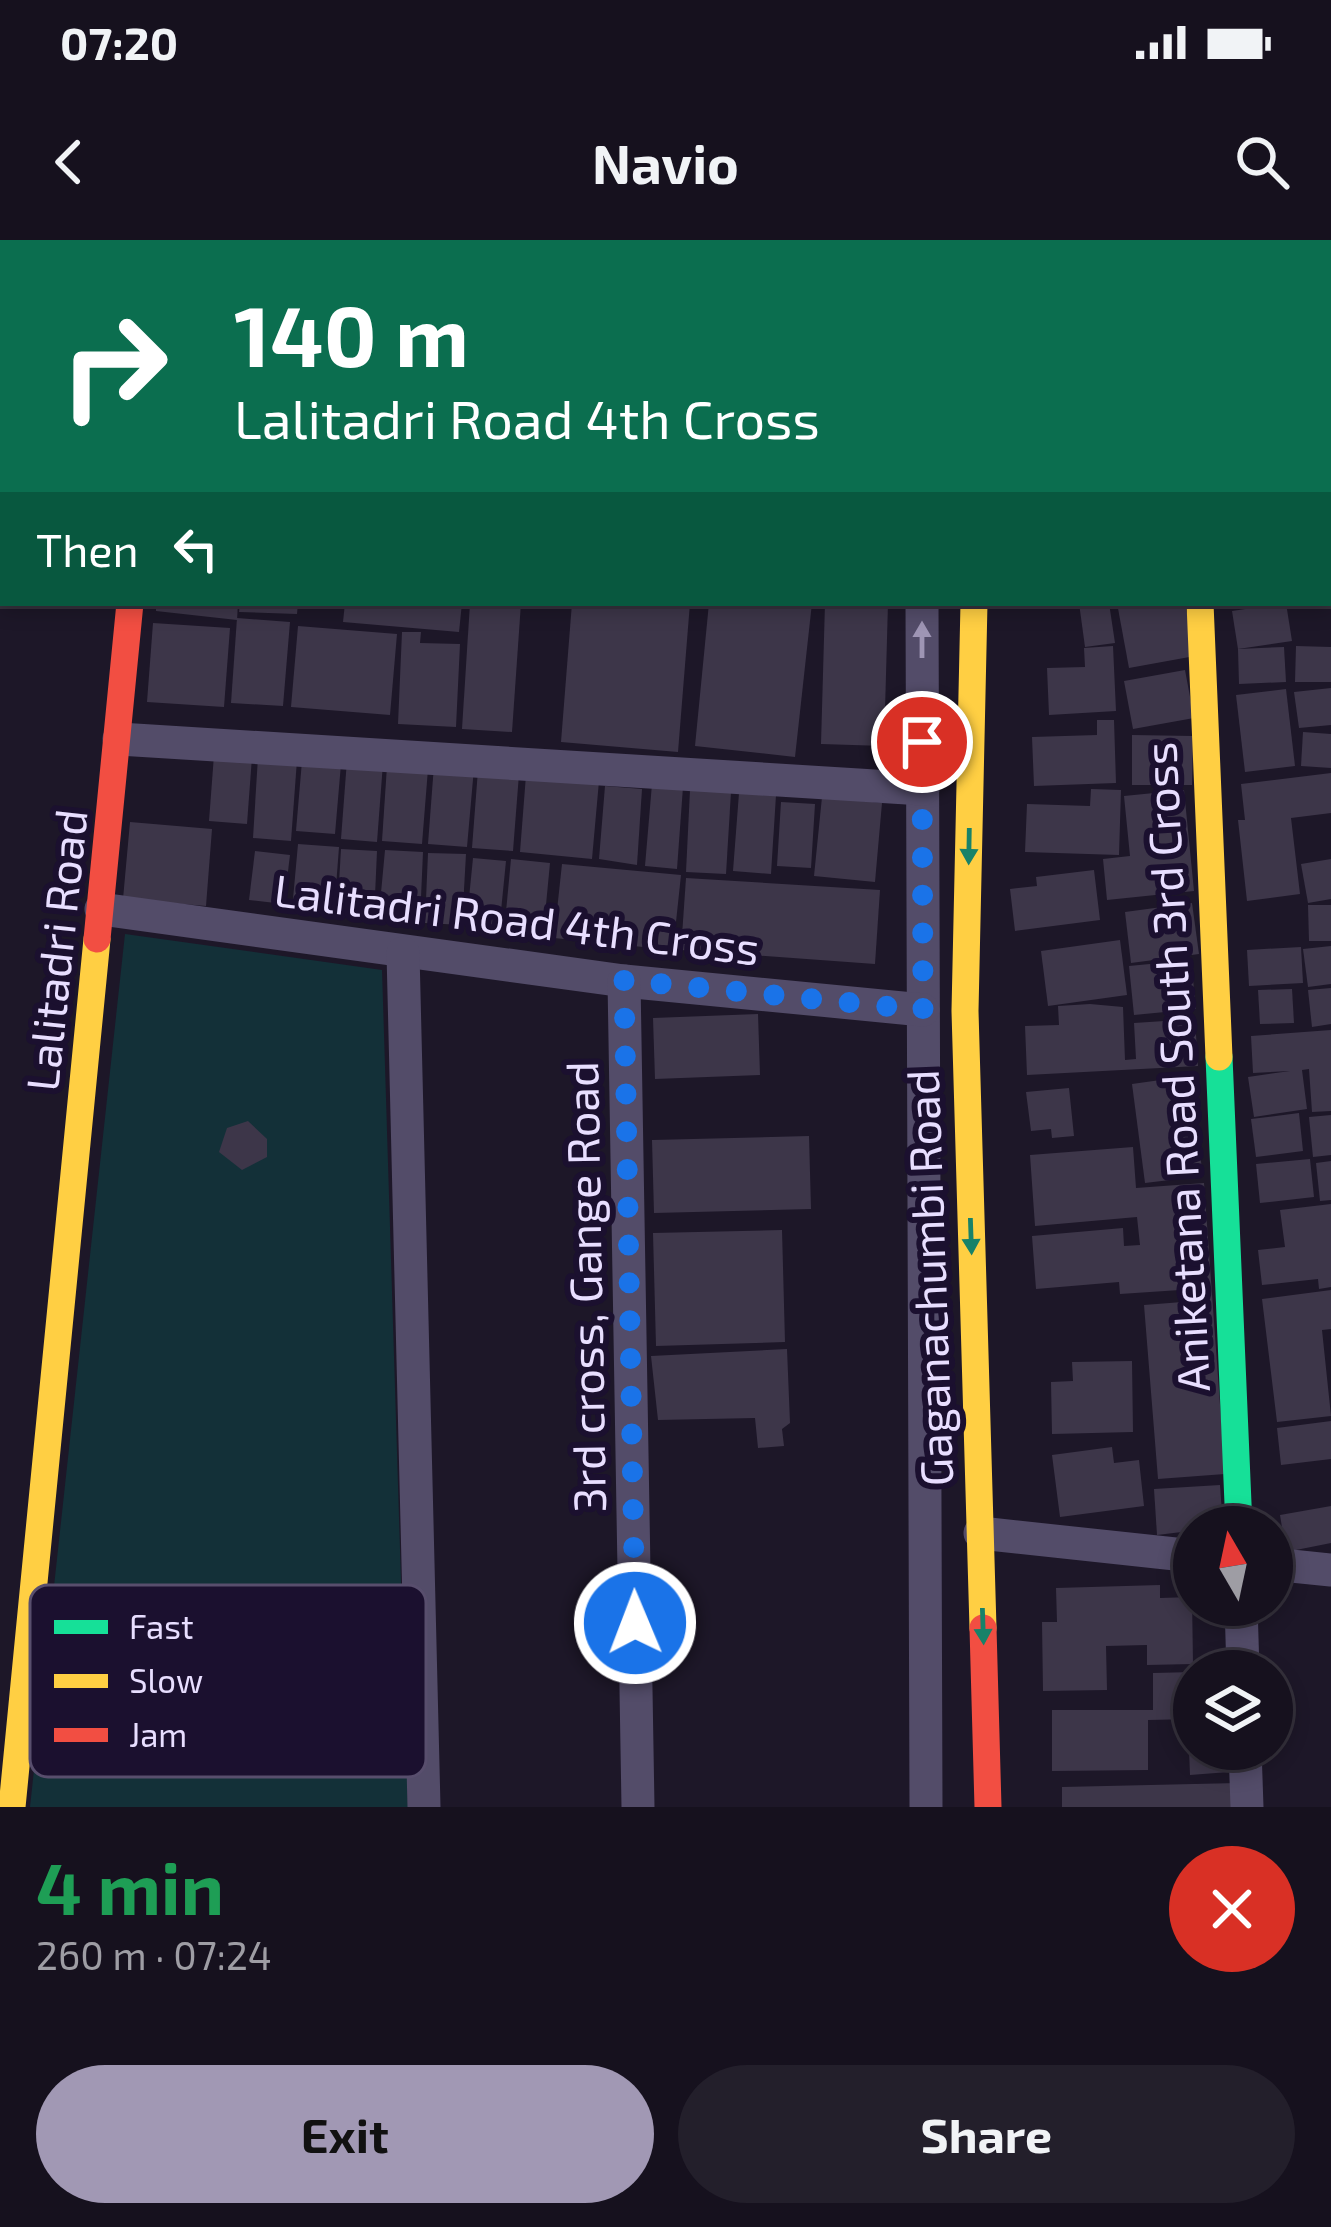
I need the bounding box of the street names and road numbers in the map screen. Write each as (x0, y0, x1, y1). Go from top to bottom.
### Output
street label: Aniketana Road South 3rd Cross (1131, 741, 1219, 1393)
street label: Lalitadri Road (13, 807, 97, 1093)
street label: Lalitadri Road 4th Cross (271, 861, 763, 975)
street label: 3rd cross, Gange Road (553, 1061, 615, 1513)
street label: Gaganachumbi Road (894, 1069, 962, 1487)

